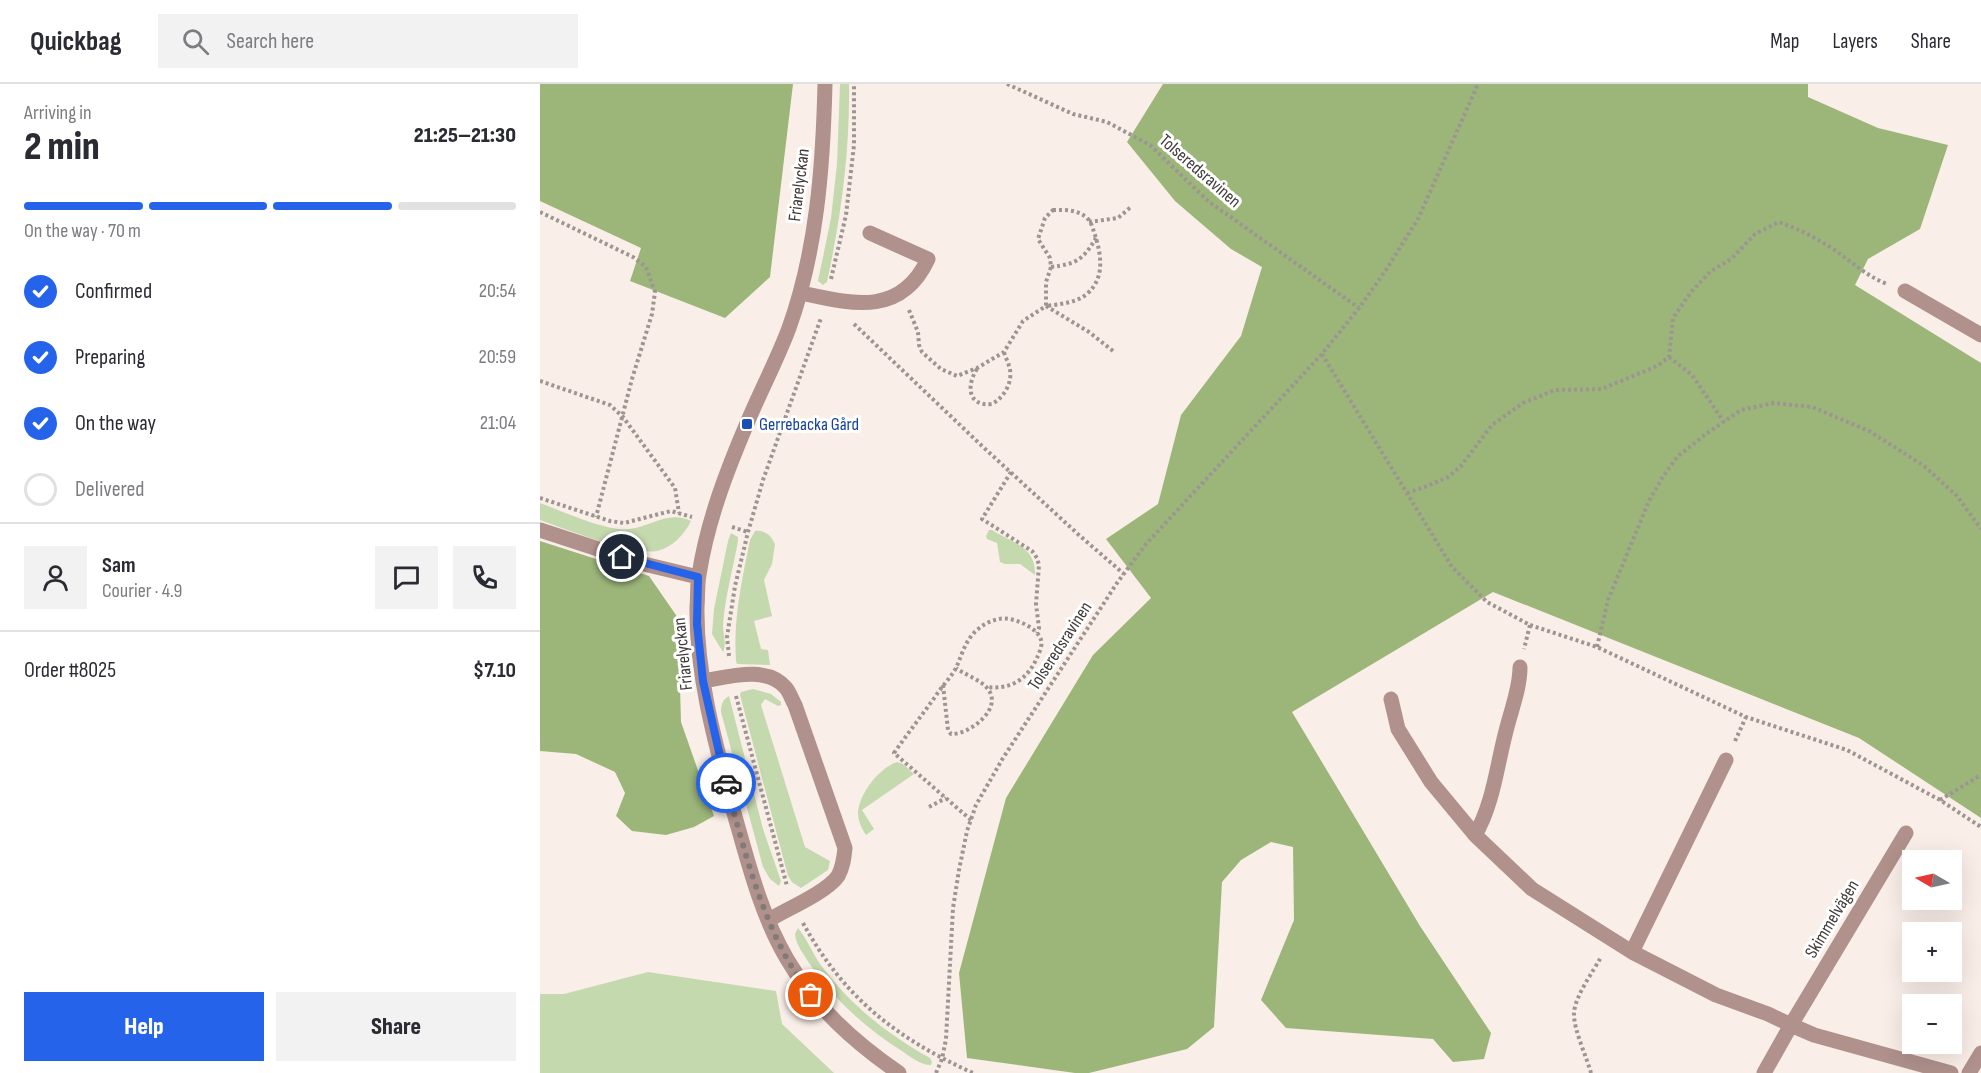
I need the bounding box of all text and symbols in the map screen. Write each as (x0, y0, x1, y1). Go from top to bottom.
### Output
search box (158, 14, 578, 68)
text: Quickbag (30, 25, 122, 58)
icon: search (179, 25, 212, 58)
text: Search here (227, 28, 314, 55)
text: Map (1770, 29, 1799, 54)
text: Layers (1832, 29, 1878, 54)
text: Share (1911, 29, 1951, 54)
text: Arriving in (24, 101, 92, 125)
text: 21:25–21:30 (414, 122, 516, 149)
text: 2 min (24, 124, 100, 171)
street label: Tolseredsravinen (1155, 130, 1245, 212)
street label: Friarelyckan (784, 147, 814, 223)
text: On the way · 70 m (24, 219, 141, 243)
icon: check (24, 275, 57, 308)
text: Confirmed (75, 278, 152, 305)
text: 20:54 (479, 279, 516, 303)
icon: check (24, 341, 57, 374)
text: Preparing (75, 344, 145, 371)
text: 20:59 (478, 345, 516, 369)
icon: check (24, 407, 57, 440)
text: On the way (75, 410, 156, 437)
text: 21:04 (480, 411, 516, 435)
place label: Gerrebacka Gård (759, 414, 859, 435)
marker: Gerrebacka Gård (740, 417, 754, 431)
text: Delivered (75, 476, 144, 503)
pin (596, 531, 647, 582)
icon: home (605, 540, 638, 573)
button: person (24, 546, 87, 609)
button: chat (375, 546, 438, 609)
button: phone (453, 546, 516, 609)
text: Sam (102, 552, 136, 579)
text: Courier · 4.9 (102, 579, 182, 603)
street label: Tolseredsravinen (1024, 598, 1096, 694)
street label: Friarelyckan (669, 616, 697, 692)
text: Order #8025 (24, 657, 116, 684)
text: $7.10 (473, 657, 516, 684)
courier (696, 753, 756, 813)
icon: car (710, 767, 743, 800)
north arrow (1902, 850, 1962, 910)
map controls (1902, 850, 1962, 1054)
street label: Skimmelvägen (1801, 876, 1863, 962)
button: + (1902, 922, 1962, 982)
pin (785, 969, 836, 1020)
icon: bag (794, 978, 827, 1011)
button: Help (24, 992, 264, 1061)
button: Share (276, 992, 516, 1061)
button: − (1902, 994, 1962, 1054)

